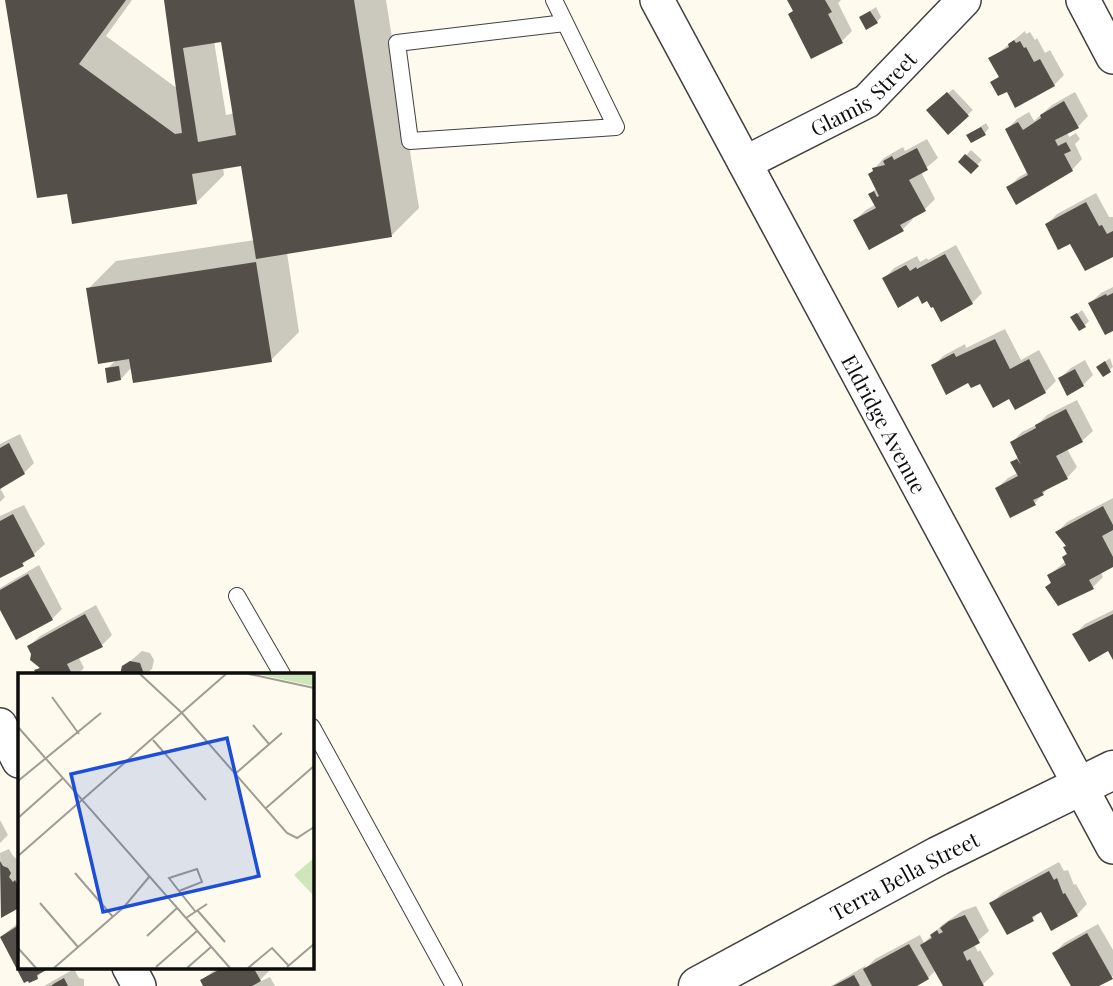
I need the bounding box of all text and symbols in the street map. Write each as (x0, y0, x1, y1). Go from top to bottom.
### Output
street label: Glamis Street (805, 44, 922, 142)
street label: Eldridge Avenue (836, 349, 934, 498)
inset map (18, 673, 313, 968)
street label: Terra Bella Street (825, 824, 984, 926)

